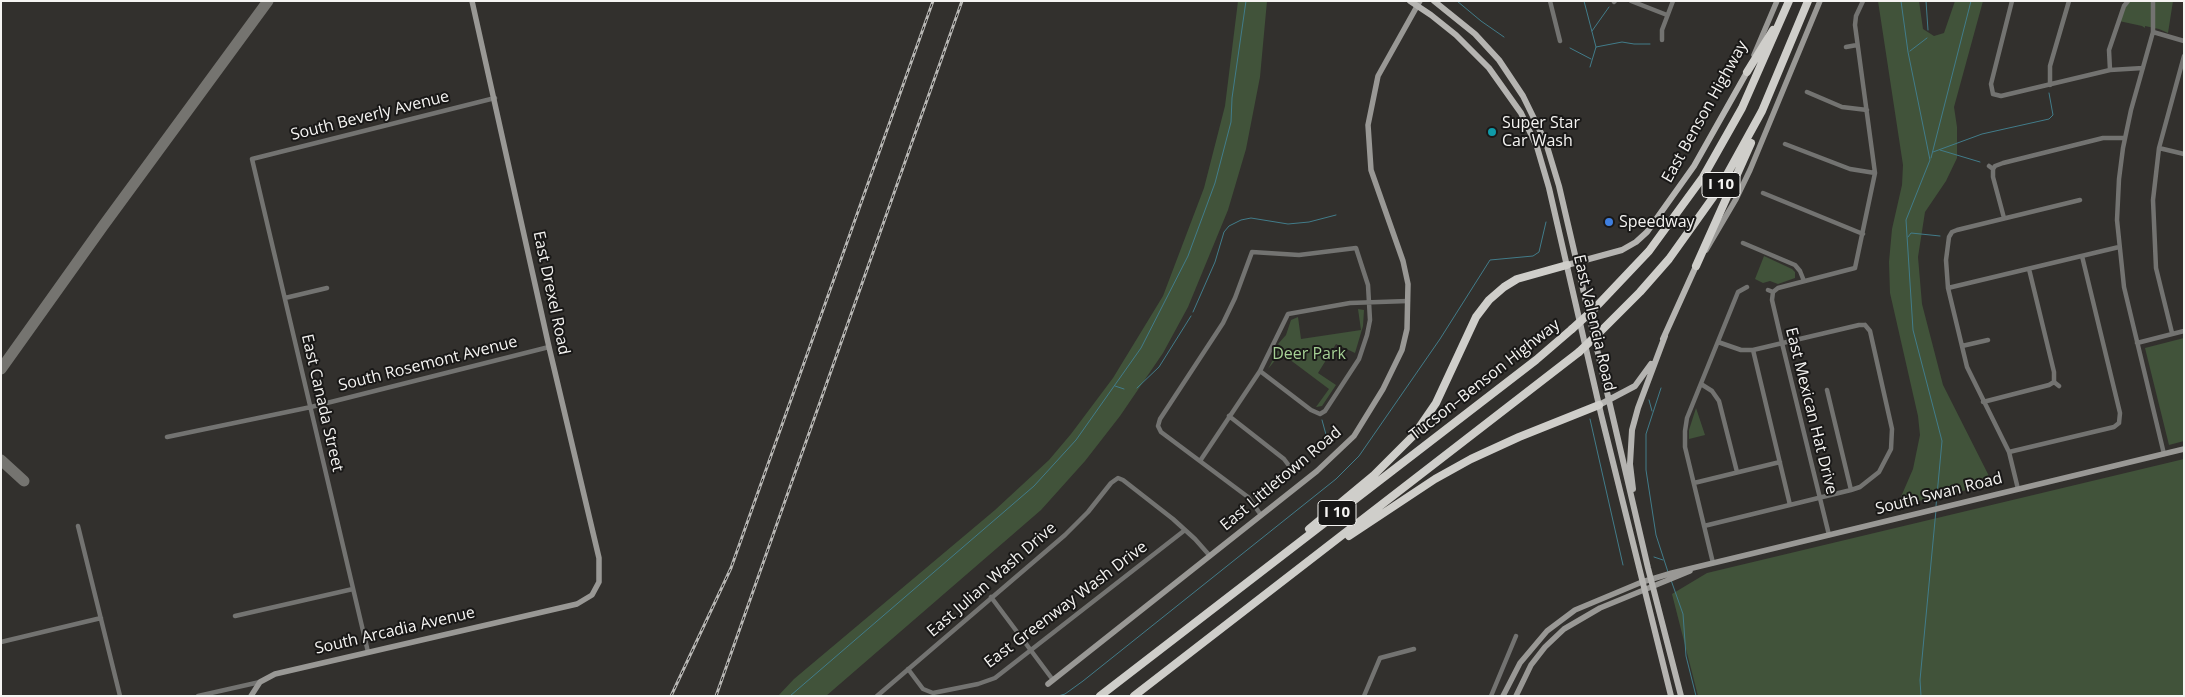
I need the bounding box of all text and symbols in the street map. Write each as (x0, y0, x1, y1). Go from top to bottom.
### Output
street label: East Benson Highway (1658, 38, 1752, 186)
street label: South Beverly Avenue (289, 87, 451, 145)
place label: Super Star Car Wash (1502, 113, 1580, 151)
marker: Super Star Car Wash (1486, 126, 1498, 138)
road number: I 10 (1702, 172, 1740, 198)
place label: Speedway (1619, 212, 1695, 232)
marker: Speedway (1603, 216, 1615, 228)
street label: East Drexel Road (528, 229, 574, 357)
street label: East Valencia Road (1569, 253, 1619, 393)
street label: Tucson–Benson Highway (1406, 315, 1564, 445)
street label: East Mexican Hat Drive (1781, 326, 1841, 496)
street label: East Canada Street (297, 332, 347, 474)
street label: South Rosemont Avenue (337, 332, 519, 396)
park label: Deer Park (1272, 344, 1346, 364)
street label: East Littletown Road (1217, 423, 1345, 535)
street label: South Swan Road (1874, 469, 2004, 519)
road number: I 10 (1318, 500, 1356, 526)
street label: East Julian Wash Drive (924, 519, 1060, 641)
street label: East Greenway Wash Drive (981, 537, 1151, 673)
street label: South Arcadia Avenue (313, 603, 477, 659)

